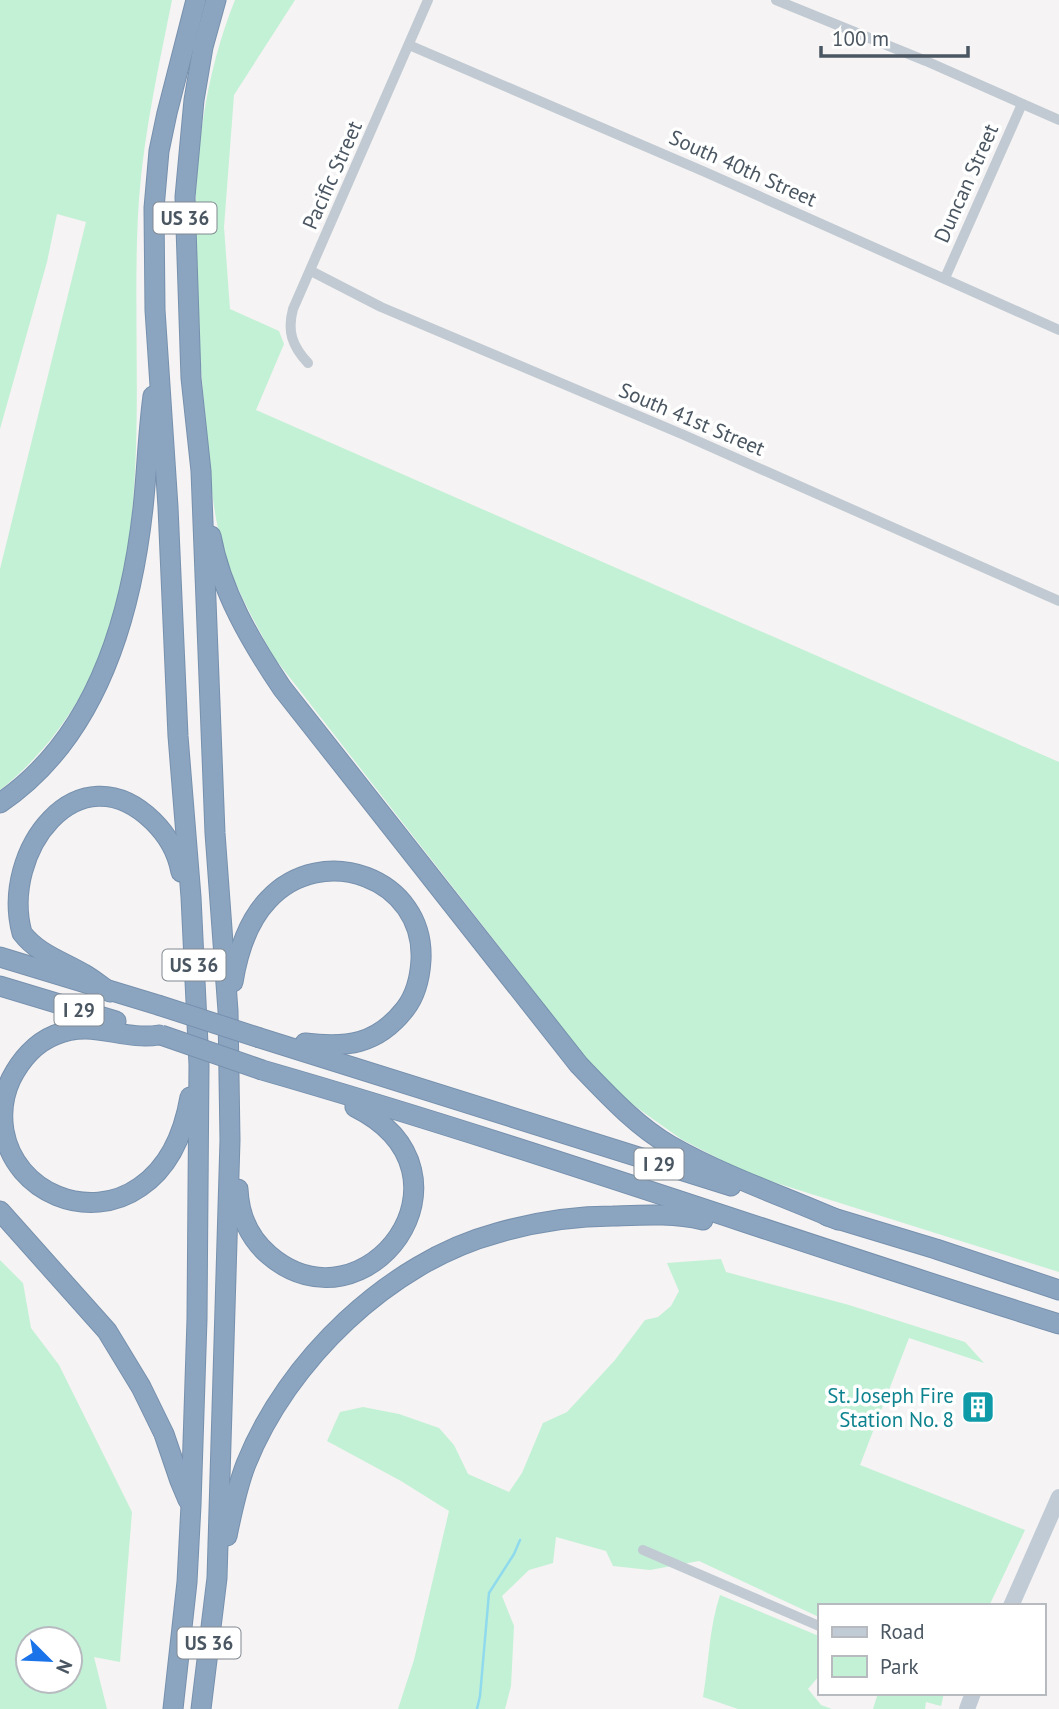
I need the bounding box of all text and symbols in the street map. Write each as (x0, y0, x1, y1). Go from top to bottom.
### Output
scale bar (821, 14, 968, 58)
text: 100 m (832, 25, 889, 52)
street label: Pacific Street (296, 116, 368, 234)
street label: Duncan Street (928, 119, 1004, 247)
street label: South 40th Street (665, 123, 821, 213)
road number: US 36 (154, 202, 216, 233)
street label: South 41st Street (615, 376, 769, 462)
road number: US 36 (162, 950, 226, 981)
road number: I 29 (55, 994, 104, 1026)
road number: I 29 (634, 1148, 684, 1180)
place label: St. Joseph Fire Station No. 8 (827, 1382, 954, 1433)
building icon: St. Joseph Fire Station No. 8 (959, 1388, 997, 1426)
legend (818, 1604, 1045, 1695)
text: Road (880, 1618, 924, 1645)
north arrow (14, 1625, 84, 1695)
road number: US 36 (178, 1628, 241, 1658)
text: Park (880, 1653, 919, 1680)
text: N (51, 1656, 78, 1677)

